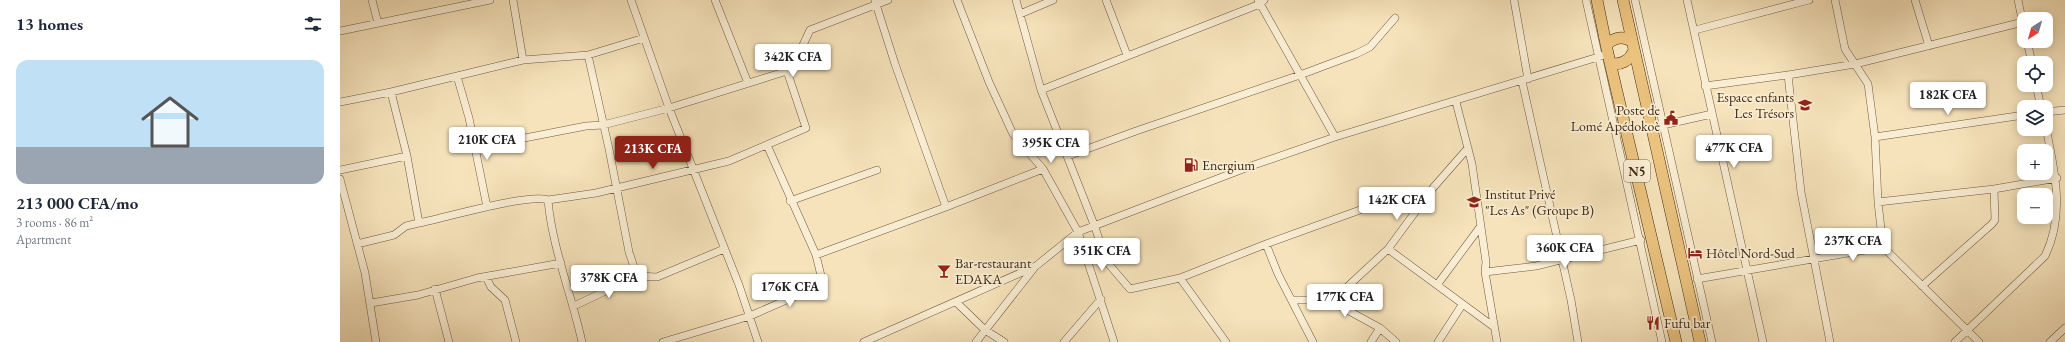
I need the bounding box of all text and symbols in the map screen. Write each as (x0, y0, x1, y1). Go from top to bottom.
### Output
north arrow (2017, 12, 2053, 48)
map controls (2017, 12, 2053, 224)
text: 13 homes (16, 13, 83, 35)
icon: filters (302, 13, 324, 35)
pin: 342K CFA (752, 44, 834, 78)
text: 342K CFA (764, 48, 822, 65)
button: locate (2017, 56, 2053, 92)
pin: 182K CFA (1907, 82, 1989, 116)
icon: home (134, 86, 206, 158)
text: 182K CFA (1919, 86, 1977, 103)
place label: Espace enfants Les Trésors (1716, 88, 1794, 122)
school or university icon: Espace enfants Les Trésors (1797, 97, 1813, 113)
button: layers (2017, 100, 2053, 136)
place label: Poste de Lomé Apédokoè (1571, 101, 1661, 135)
public building icon: Poste de Lomé Apédokoè (1663, 110, 1679, 126)
pin: 210K CFA (446, 127, 528, 161)
pin: 395K CFA (1010, 130, 1092, 164)
text: 210K CFA (458, 131, 516, 148)
text: 395K CFA (1022, 134, 1080, 151)
pin: 477K CFA (1693, 135, 1775, 169)
pin: 213K CFA (612, 136, 694, 170)
text: 477K CFA (1705, 139, 1763, 156)
text: 213K CFA (624, 140, 682, 157)
button: + (2017, 144, 2053, 180)
place label: Energium (1202, 156, 1255, 174)
fuel station icon: Energium (1183, 157, 1199, 173)
road number: N5 (1624, 160, 1650, 182)
place label: Institut Privé "Les As" (Groupe B) (1485, 185, 1594, 219)
pin: 142K CFA (1356, 187, 1438, 221)
button: − (2017, 188, 2053, 224)
text: 142K CFA (1368, 191, 1426, 208)
text: 213 000 CFA/mo (16, 192, 138, 214)
school or university icon: Institut Privé "Les As" (Groupe B) (1466, 194, 1482, 210)
text: 3 rooms · 86 m² (16, 214, 93, 231)
pin: 237K CFA (1812, 228, 1894, 262)
text: Apartment (16, 231, 71, 248)
text: 237K CFA (1824, 232, 1882, 249)
pin: 360K CFA (1524, 235, 1606, 269)
pin: 351K CFA (1061, 238, 1143, 272)
text: 360K CFA (1536, 239, 1594, 256)
text: 351K CFA (1073, 242, 1131, 259)
place label: Hôtel Nord-Sud (1706, 244, 1796, 262)
hotel icon: Hôtel Nord-Sud (1687, 245, 1703, 261)
place label: Bar-restaurant EDAKA (955, 254, 1032, 288)
bar icon: Bar-restaurant EDAKA (936, 263, 952, 279)
pin: 378K CFA (568, 265, 650, 299)
text: 378K CFA (580, 269, 638, 286)
pin: 176K CFA (749, 274, 831, 308)
text: 176K CFA (761, 278, 819, 295)
pin: 177K CFA (1304, 284, 1386, 318)
text: 177K CFA (1316, 288, 1374, 305)
place label: Fufu bar (1664, 314, 1711, 332)
restaurant icon: Fufu bar (1645, 315, 1661, 331)

